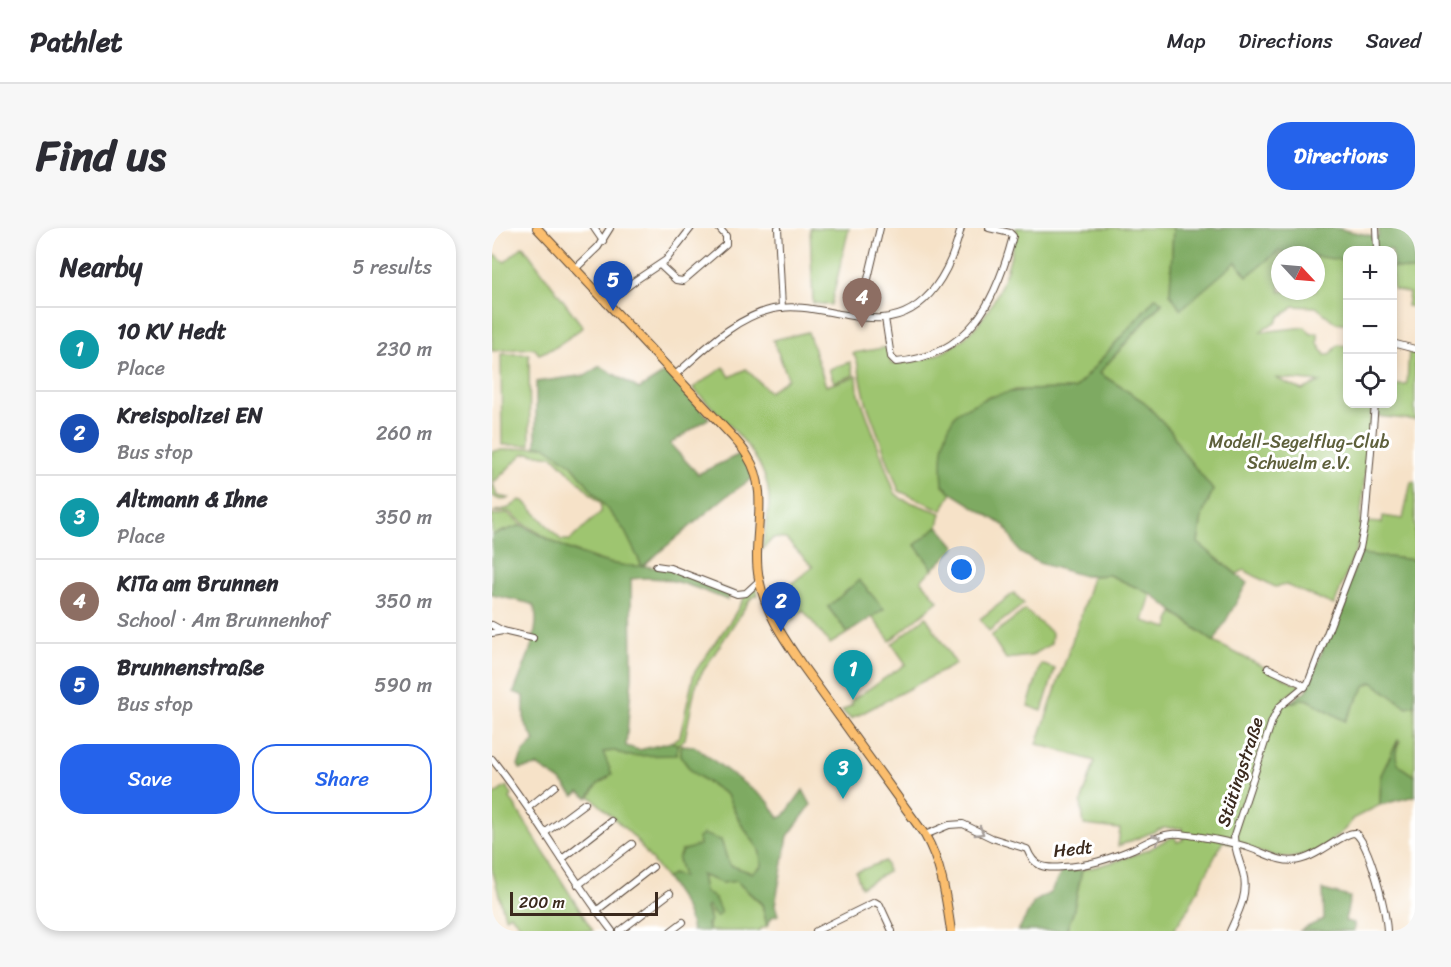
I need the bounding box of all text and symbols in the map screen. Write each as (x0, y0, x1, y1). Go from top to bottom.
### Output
text: Pathlet (30, 17, 123, 66)
text: Map (1167, 22, 1205, 60)
text: Directions (1238, 22, 1333, 60)
text: Saved (1366, 22, 1421, 60)
text: Find us (36, 119, 166, 193)
button: Directions (1267, 122, 1415, 190)
text: Nearby (60, 244, 142, 290)
north arrow (1271, 246, 1325, 300)
map controls (1343, 246, 1397, 408)
button: + (1343, 246, 1397, 300)
text: 5 results (353, 250, 432, 285)
pin: 5 (594, 262, 632, 311)
pin: 4 (842, 279, 881, 328)
button: − (1343, 300, 1397, 354)
text: 10 KV Hedt (117, 312, 226, 351)
text: 1 (75, 332, 84, 367)
text: 230 m (376, 332, 432, 367)
text: Place (117, 351, 165, 386)
button: locate (1343, 354, 1397, 408)
text: Kreispolizei EN (117, 396, 263, 435)
text: 2 (74, 416, 85, 451)
text: 260 m (376, 416, 432, 451)
park label: Modell-Segelflug-Club Schwelm e.V. (1209, 426, 1389, 479)
text: Bus stop (117, 435, 193, 470)
text: Altmann & Ihne (117, 480, 268, 519)
text: 3 (74, 500, 85, 535)
text: 350 m (376, 500, 432, 535)
text: Place (117, 519, 165, 554)
your location (947, 555, 976, 584)
text: KiTa am Brunnen (117, 564, 278, 603)
pin: 2 (762, 582, 800, 632)
text: 4 (73, 584, 86, 619)
text: 350 m (376, 584, 432, 619)
text: School · Am Brunnenhof (117, 603, 329, 638)
text: Brunnenstraße (117, 648, 264, 687)
pin: 1 (834, 650, 872, 700)
text: 5 (73, 668, 86, 703)
text: 590 m (374, 668, 432, 703)
text: Bus stop (117, 687, 193, 722)
street label: Stütingstraße (1207, 713, 1273, 831)
button: Save (60, 744, 240, 814)
button: Share (252, 744, 432, 814)
pin: 3 (824, 750, 862, 799)
one-way arrow (974, 825, 984, 836)
street label: Hedt (1052, 831, 1094, 867)
one-way arrow (1150, 834, 1161, 846)
text: 200 m (519, 888, 565, 917)
scale bar (510, 889, 658, 916)

